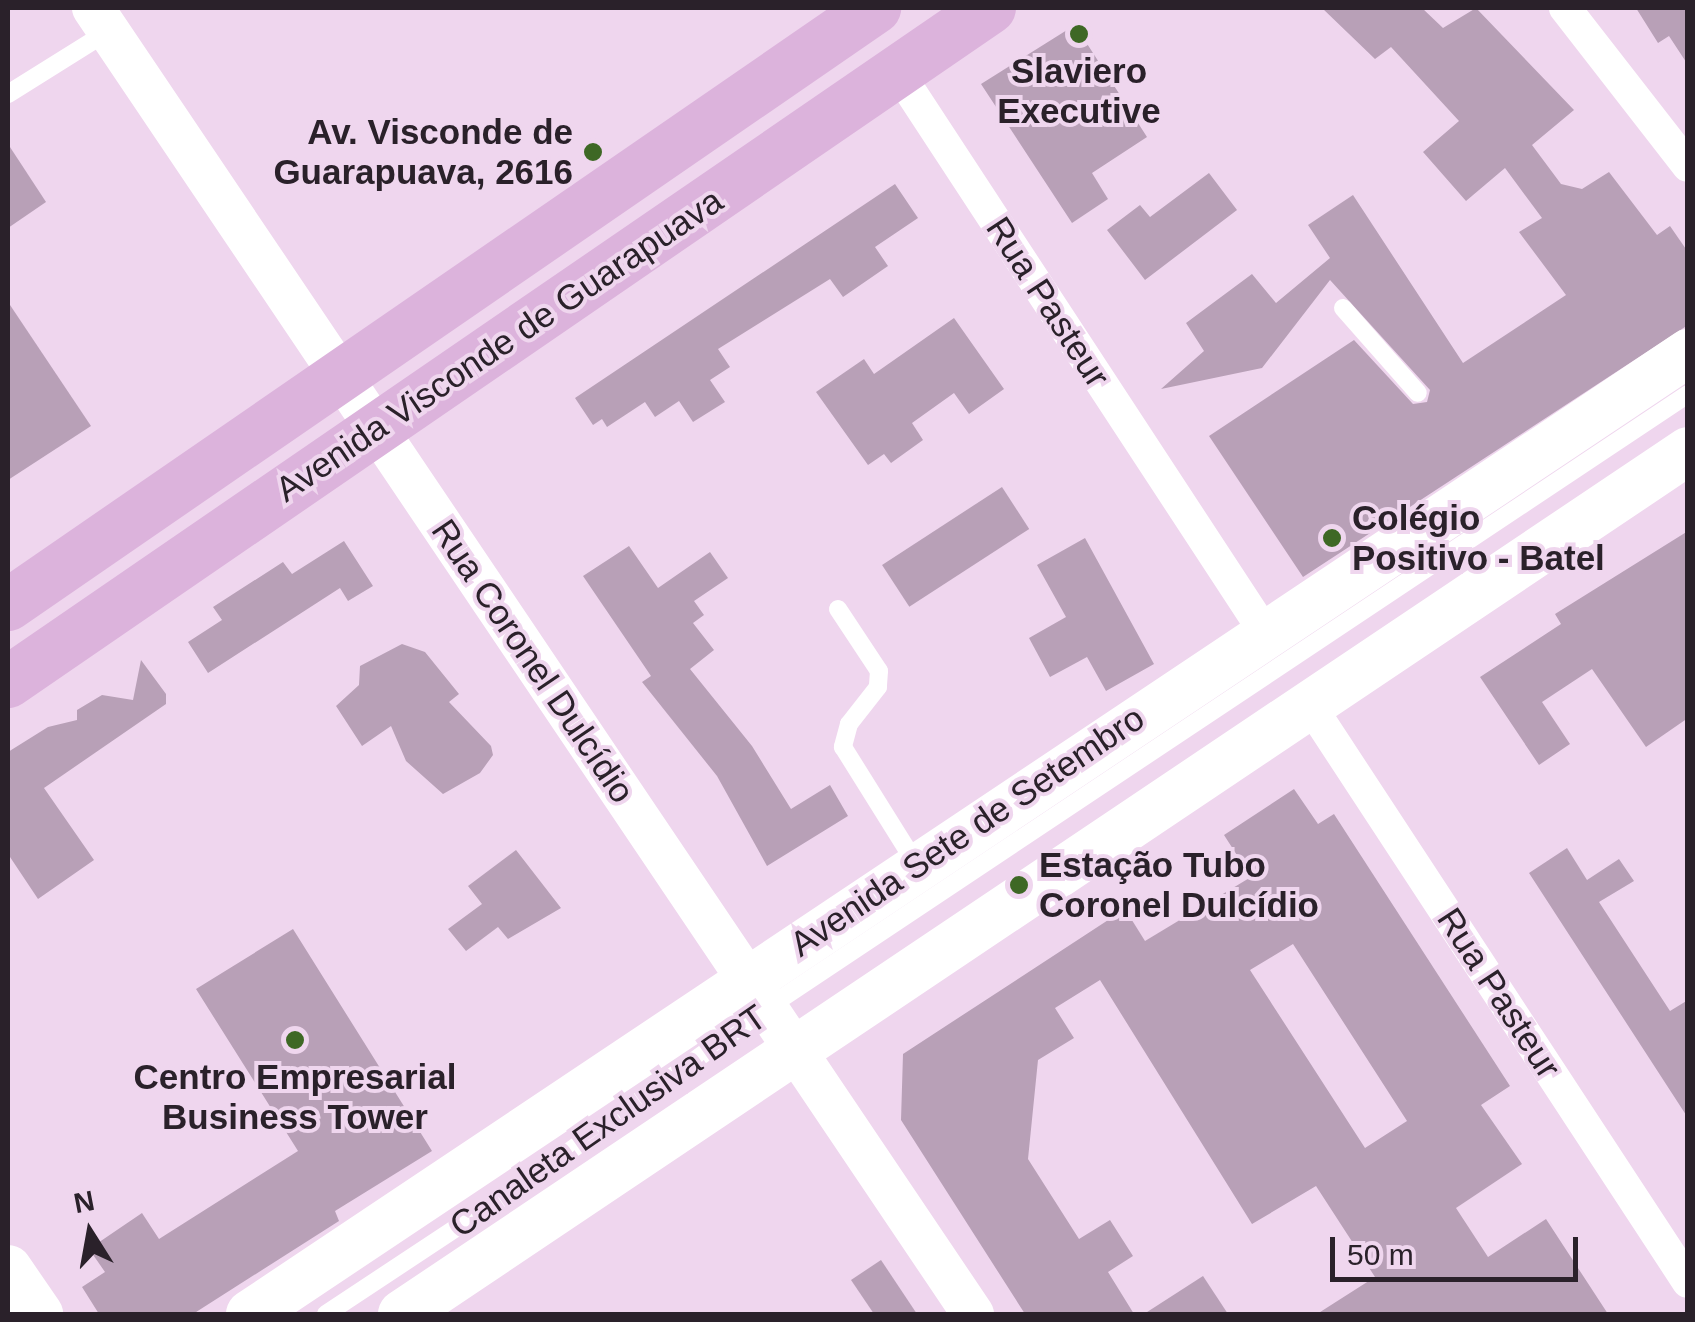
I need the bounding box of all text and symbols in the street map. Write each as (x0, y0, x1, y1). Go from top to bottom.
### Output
marker: Slaviero Executive (1068, 23, 1090, 45)
place label: Slaviero Executive (997, 50, 1161, 132)
place label: Av. Visconde de Guarapuava, 2616 (273, 111, 573, 193)
marker: Av. Visconde de Guarapuava, 2616 (582, 141, 604, 163)
street label: Avenida Visconde de Guarapuava (268, 179, 730, 511)
street label: Rua Pasteur (977, 209, 1119, 395)
place label: Colégio Positivo - Batel (1352, 497, 1605, 579)
street label: Rua Coronel Dulcídio (423, 511, 643, 811)
marker: Colégio Positivo - Batel (1321, 527, 1343, 549)
street label: Avenida Sete de Setembro (782, 697, 1152, 965)
place label: Estação Tubo Coronel Dulcídio (1039, 844, 1319, 926)
marker: Estação Tubo Coronel Dulcídio (1008, 874, 1030, 896)
street label: Rua Pasteur (1428, 900, 1570, 1086)
street label: Canaleta Exclusiva BRT (442, 996, 774, 1246)
marker: Centro Empresarial Business Tower (284, 1029, 306, 1051)
place label: Centro Empresarial Business Tower (134, 1056, 456, 1138)
north arrow (40, 1182, 140, 1282)
text: N (71, 1185, 97, 1219)
scale bar (1335, 1217, 1582, 1279)
text: 50 m (1347, 1238, 1414, 1271)

